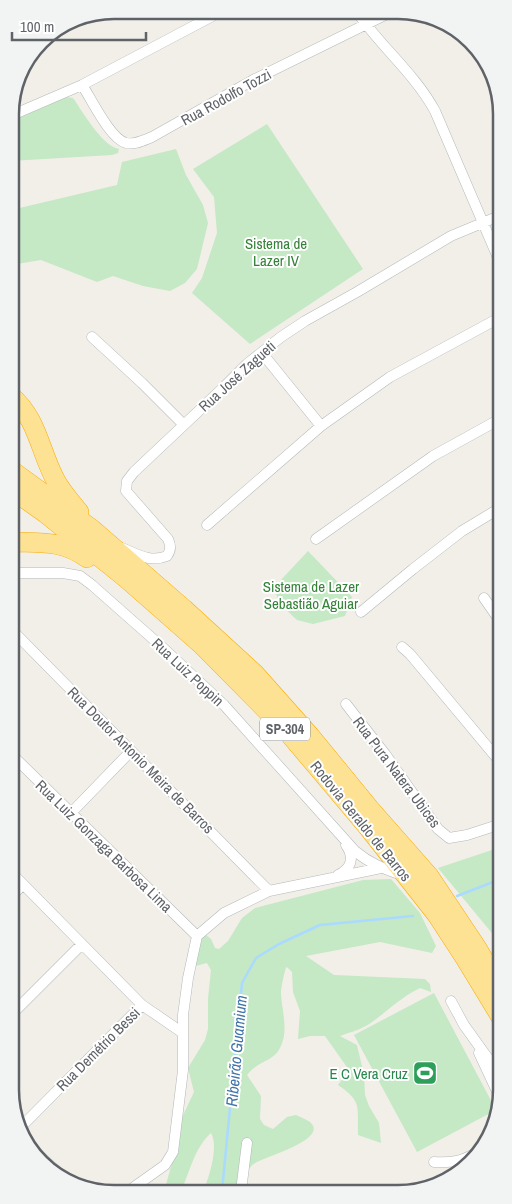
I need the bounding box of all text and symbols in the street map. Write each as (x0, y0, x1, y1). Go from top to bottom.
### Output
scale bar (12, 10, 146, 42)
text: 100 m (20, 16, 54, 37)
street label: Rua Rodolfo Tozzi (177, 64, 275, 130)
park label: Sistema de Lazer IV (245, 233, 307, 271)
street label: Rua José Zagueti (194, 336, 280, 416)
park label: Sistema de Lazer Sebastião Aguiar (263, 576, 359, 614)
street label: Rua Luiz Poppin (147, 633, 229, 711)
street label: Rua Doutor Antonio Meira de Barros (63, 682, 219, 838)
street label: Rua Pura Natera Ubices (348, 712, 446, 832)
road number: SP-304 (260, 718, 310, 741)
street label: Rodovia Geraldo de Barros (306, 756, 416, 886)
street label: Rua Luiz Gonzaga Barbosa Lima (31, 775, 177, 917)
water label: Ribeirão Guamium (220, 994, 252, 1108)
street label: Rua Demétrio Bessi (51, 1002, 145, 1096)
sports icon: E C Vera Cruz (412, 1060, 438, 1086)
place label: E C Vera Cruz (329, 1063, 408, 1084)

